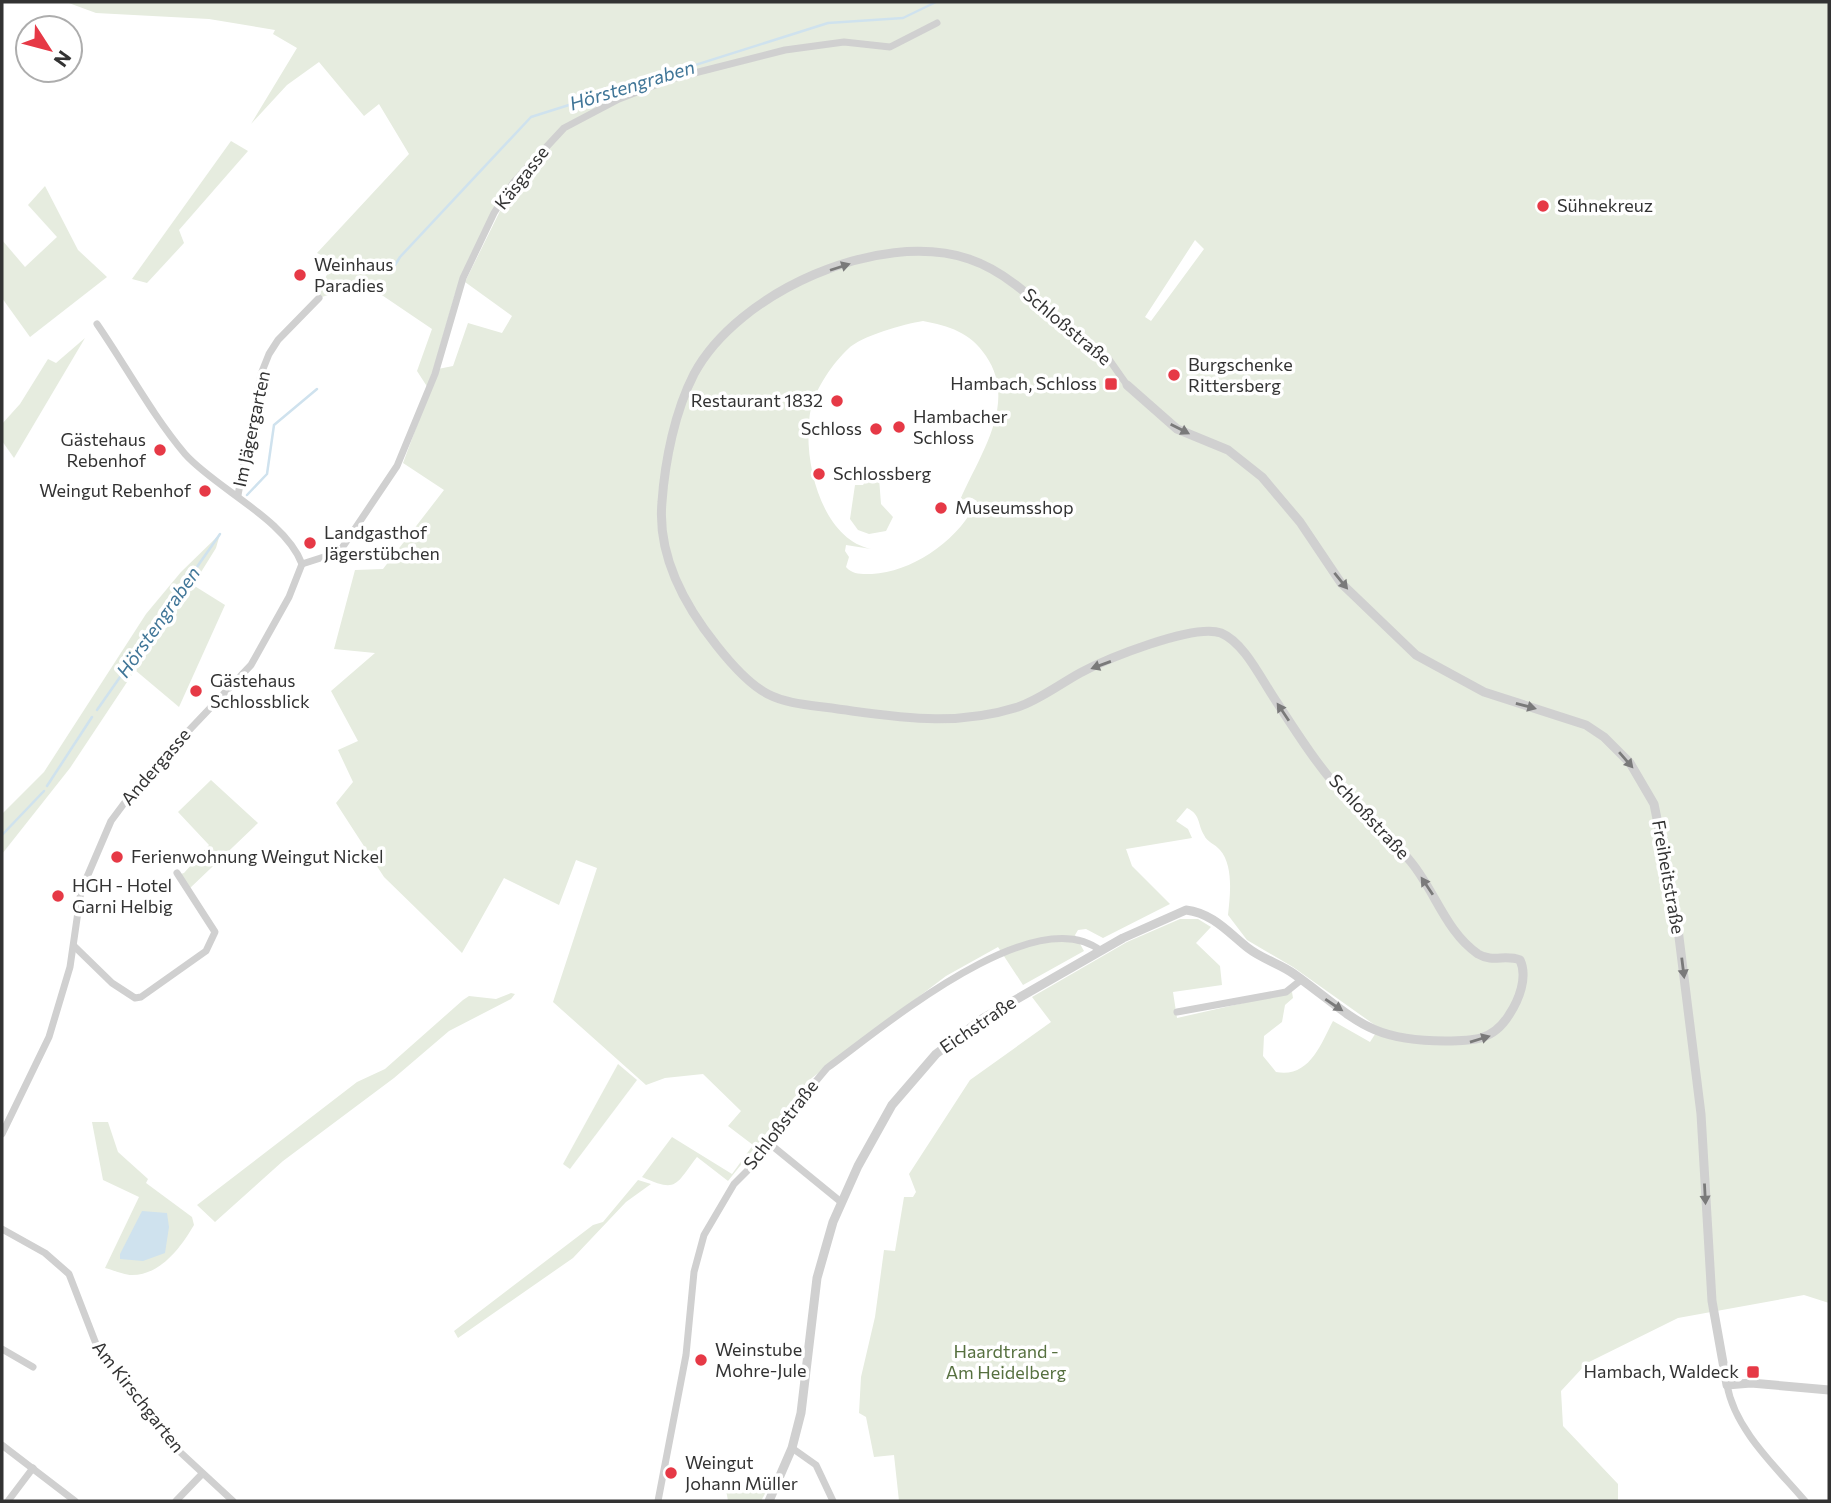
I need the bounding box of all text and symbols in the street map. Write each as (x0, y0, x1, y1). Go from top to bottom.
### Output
north arrow (14, 14, 84, 84)
text: N (50, 47, 77, 72)
water label: Hörstengraben (566, 55, 697, 114)
street label: Käsgasse (490, 141, 553, 214)
place label: Sühnekreuz (1557, 194, 1653, 216)
marker: Sühnekreuz (1535, 198, 1551, 214)
place label: Weinhaus Paradies (314, 253, 394, 296)
one-way arrow (830, 261, 851, 271)
marker: Weinhaus Paradies (292, 267, 308, 283)
street label: Schloßstraße (1019, 283, 1116, 369)
place label: Burgschenke Rittersberg (1188, 353, 1293, 396)
marker: Burgschenke Rittersberg (1166, 367, 1182, 383)
street label: Im Jägergarten (228, 369, 274, 489)
place label: Hambach, Schloss (950, 372, 1097, 394)
marker: Hambach, Schloss (1103, 376, 1119, 392)
place label: Restaurant 1832 (691, 389, 823, 411)
marker: Restaurant 1832 (829, 393, 845, 409)
place label: Hambacher Schloss (913, 405, 1008, 448)
place label: Schloss (801, 417, 862, 439)
marker: Hambacher Schloss (891, 419, 907, 435)
marker: Schloss (868, 421, 884, 437)
one-way arrow (1170, 422, 1190, 434)
place label: Gästehaus Rebenhof (61, 428, 147, 471)
marker: Gästehaus Rebenhof (152, 442, 168, 458)
place label: Schlossberg (833, 462, 932, 484)
marker: Schlossberg (811, 466, 827, 482)
place label: Weingut Rebenhof (39, 479, 192, 501)
marker: Weingut Rebenhof (197, 483, 213, 499)
place label: Museumsshop (955, 496, 1074, 518)
marker: Museumsshop (933, 500, 949, 516)
place label: Landgasthof Jägerstübchen (324, 521, 440, 564)
marker: Landgasthof Jägerstübchen (302, 535, 318, 551)
water label: Hörstengraben (111, 562, 204, 681)
one-way arrow (1334, 572, 1349, 590)
one-way arrow (1090, 659, 1111, 670)
place label: Gästehaus Schlossblick (210, 669, 310, 712)
marker: Gästehaus Schlossblick (188, 683, 204, 699)
one-way arrow (1516, 701, 1538, 712)
one-way arrow (1276, 703, 1290, 721)
street label: Andergasse (116, 723, 195, 809)
one-way arrow (1618, 751, 1634, 769)
street label: Schloßstraße (1325, 769, 1415, 863)
street label: Freiheitstraße (1648, 818, 1690, 935)
place label: Ferienwohnung Weingut Nickel (131, 845, 384, 867)
marker: Ferienwohnung Weingut Nickel (109, 849, 125, 865)
place label: HGH - Hotel Garni Helbig (72, 874, 173, 917)
one-way arrow (1421, 876, 1434, 896)
marker: HGH - Hotel Garni Helbig (50, 888, 66, 904)
one-way arrow (1677, 957, 1688, 979)
street label: Eichstraße (935, 991, 1020, 1058)
one-way arrow (1324, 999, 1344, 1012)
one-way arrow (1469, 1033, 1490, 1043)
street label: Schloßstraße (738, 1075, 822, 1174)
one-way arrow (1699, 1183, 1710, 1205)
street label: Am Kirschgarten (88, 1336, 189, 1457)
place label: Weinstube Mohre-Jule (715, 1338, 807, 1381)
park label: Haardtrand - Am Heidelberg (946, 1340, 1067, 1383)
marker: Weinstube Mohre-Jule (693, 1352, 709, 1368)
place label: Hambach, Waldeck (1584, 1360, 1739, 1382)
marker: Hambach, Waldeck (1745, 1364, 1761, 1380)
place label: Weingut Johann Müller (685, 1451, 798, 1494)
marker: Weingut Johann Müller (663, 1465, 679, 1481)

